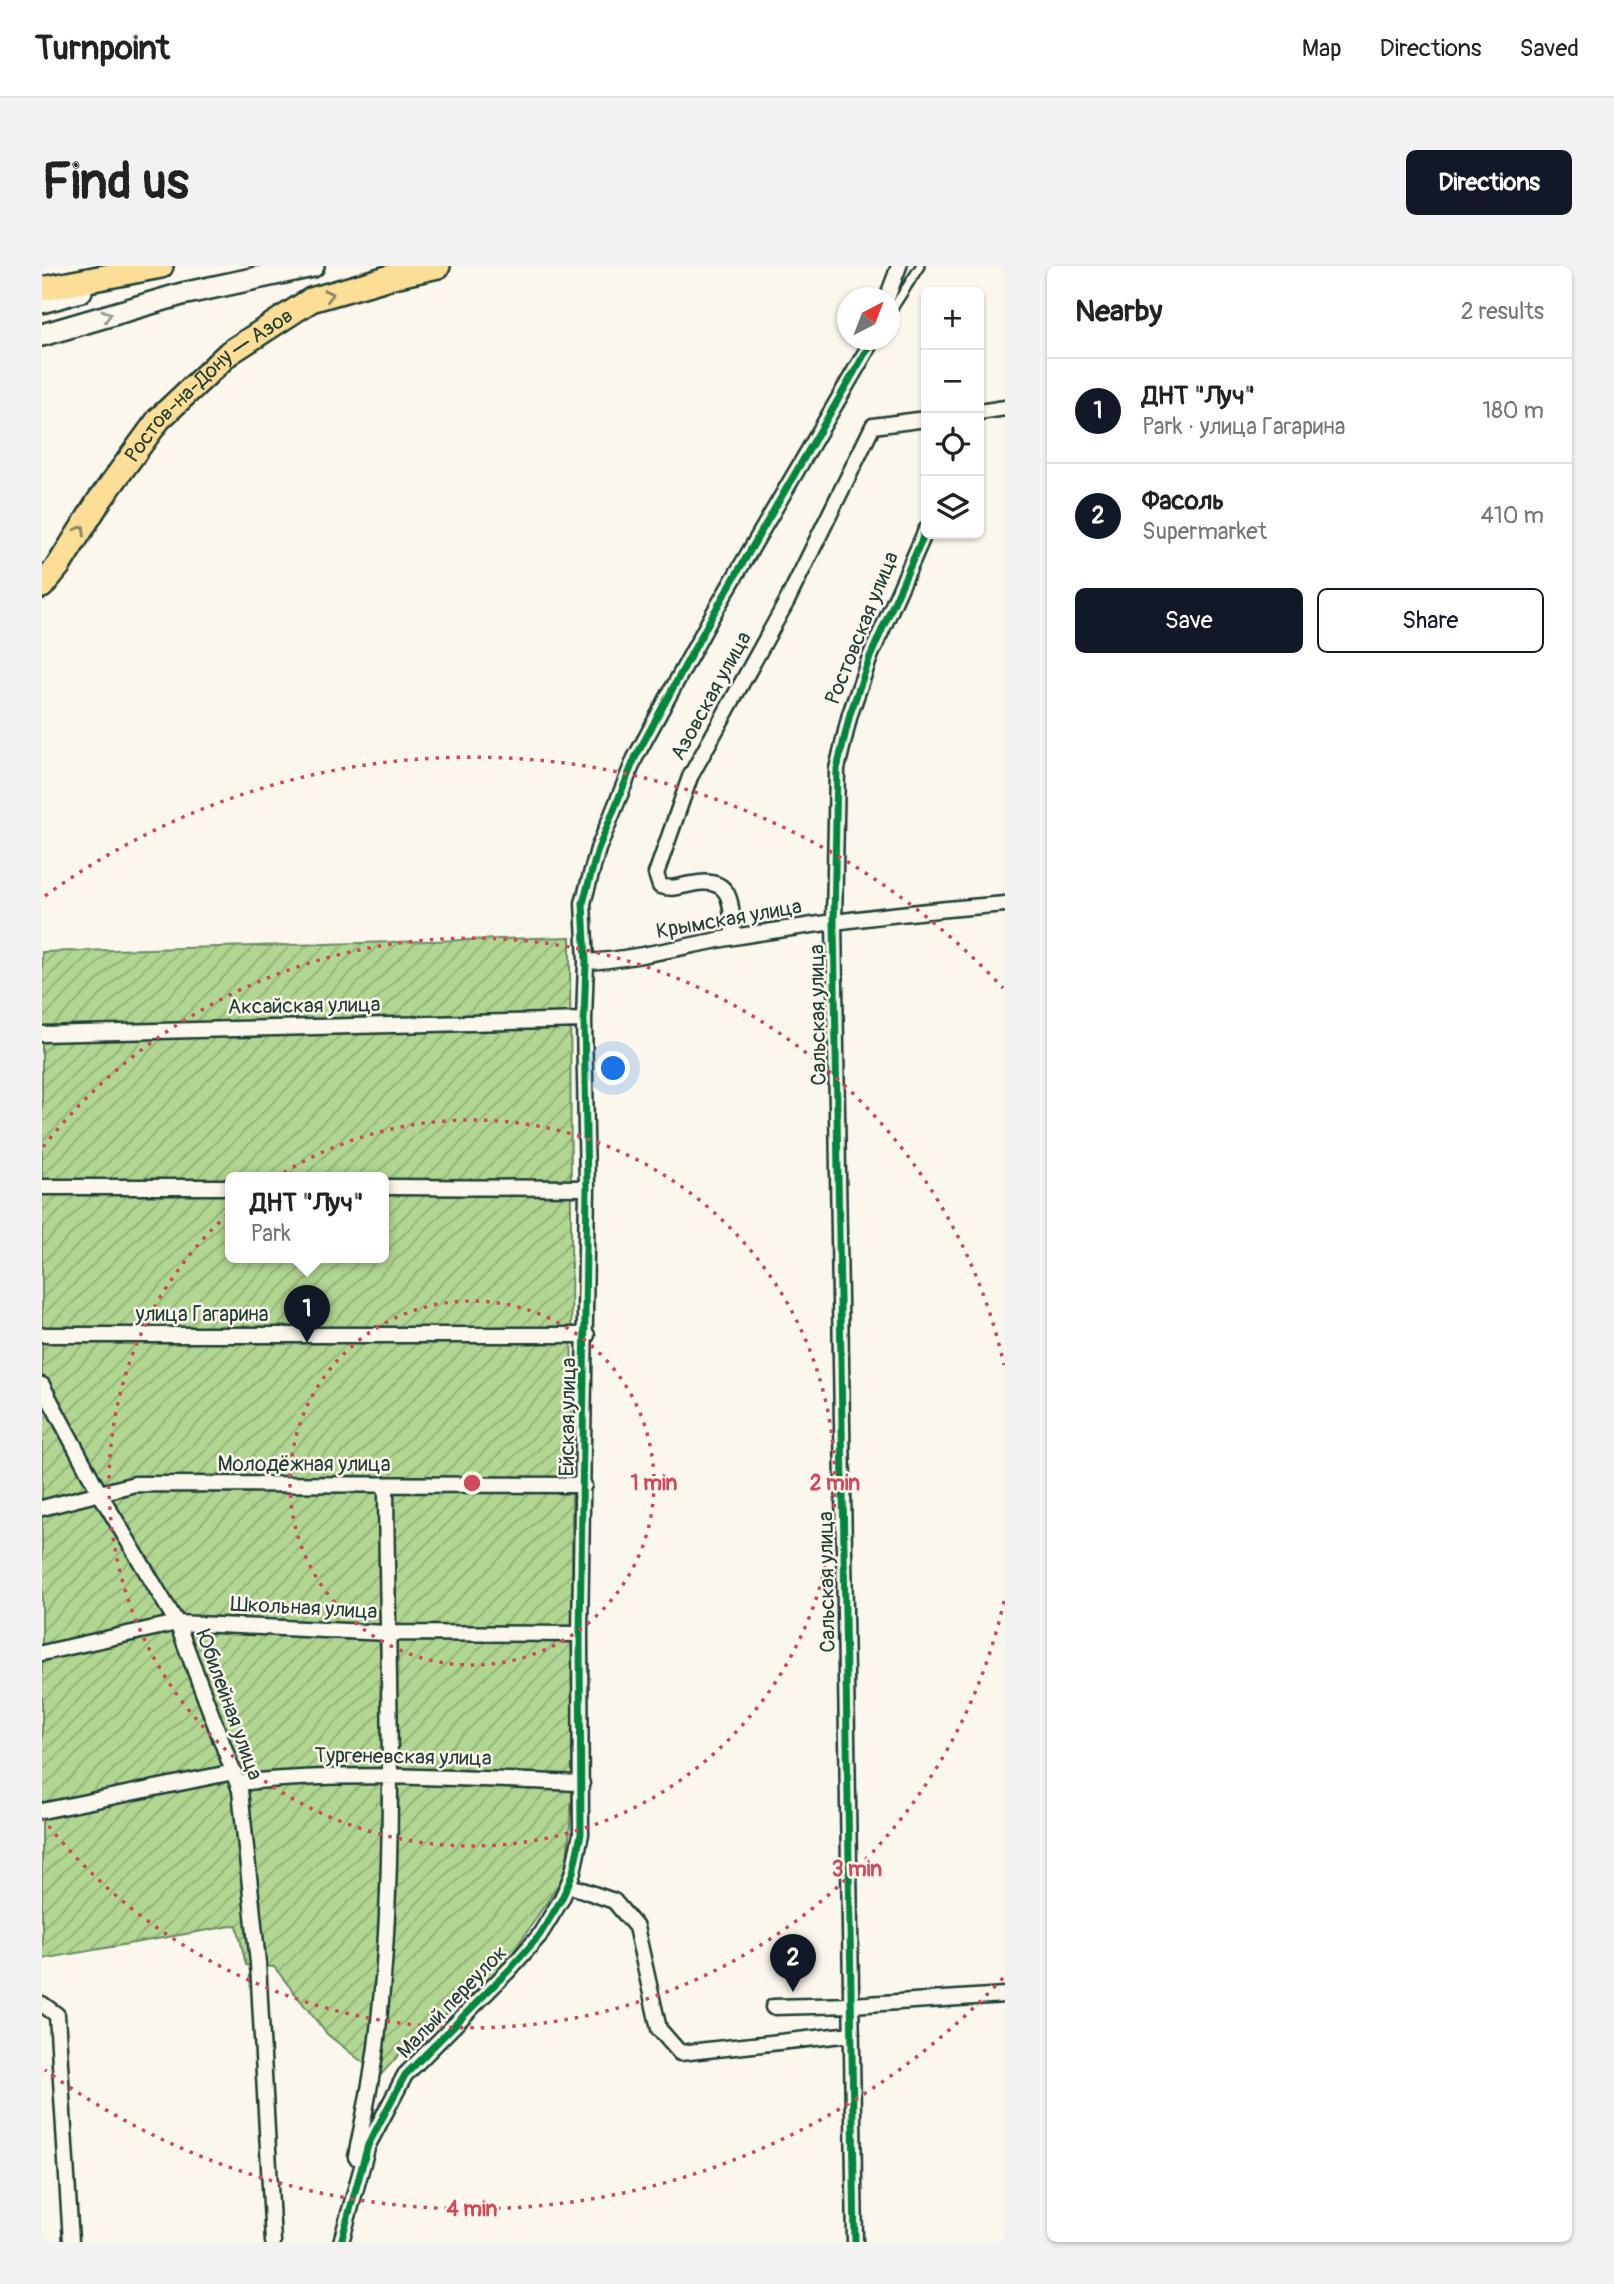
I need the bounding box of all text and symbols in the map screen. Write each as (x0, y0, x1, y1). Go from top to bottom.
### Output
text: Turnpoint (35, 28, 170, 69)
text: Map (1302, 34, 1342, 63)
text: Directions (1380, 34, 1481, 63)
text: Saved (1519, 34, 1579, 63)
button: Directions (1406, 150, 1572, 215)
text: Find us (42, 152, 189, 213)
north arrow (837, 287, 900, 350)
map controls (921, 287, 984, 539)
button: + (921, 287, 984, 350)
one-way arrow (323, 288, 335, 303)
text: Nearby (1075, 293, 1162, 330)
text: 2 results (1461, 297, 1544, 326)
street label: Ростов-на-Дону — Азов (119, 302, 298, 467)
one-way arrow (101, 309, 113, 324)
button: − (921, 350, 984, 413)
text: ДНТ "Луч" (1142, 380, 1255, 412)
text: 1 (1094, 396, 1103, 425)
text: 180 m (1482, 396, 1544, 425)
text: Park · улица Гагарина (1142, 412, 1345, 441)
button: locate (921, 413, 984, 476)
button: layers (921, 476, 984, 539)
text: Фасоль (1142, 485, 1224, 517)
text: 2 (1092, 501, 1104, 530)
text: 410 m (1481, 501, 1544, 530)
text: Supermarket (1142, 517, 1267, 546)
one-way arrow (72, 525, 85, 538)
street label: Ростовская улица (819, 548, 905, 708)
button: Save (1075, 588, 1303, 653)
button: Share (1317, 588, 1544, 653)
street label: Азовская улица (664, 627, 758, 765)
street label: Крымская улица (654, 893, 804, 945)
street label: Сальская улица (803, 944, 833, 1086)
street label: Аксайская улица (227, 991, 381, 1021)
your location (596, 1051, 630, 1085)
popup (225, 1172, 389, 1263)
text: ДНТ "Луч" (250, 1187, 364, 1219)
text: Park (250, 1219, 291, 1248)
pin: 1 (284, 1285, 330, 1343)
street label: улица Гагарина (134, 1301, 269, 1328)
street label: Ейская улица (553, 1357, 583, 1477)
street label: Молодёжная улица (217, 1451, 391, 1478)
text: 1 min (631, 1470, 678, 1497)
text: 2 min (810, 1470, 860, 1497)
centre of rings (460, 1471, 484, 1495)
street label: Сальская улица (812, 1511, 842, 1653)
street label: Школьная улица (230, 1591, 378, 1625)
street label: Юбилейная улица (189, 1626, 269, 1784)
street label: Тургеневская улица (314, 1742, 492, 1772)
text: 3 min (832, 1856, 882, 1883)
pin: 2 (770, 1934, 816, 1992)
street label: Малый переулок (391, 1939, 513, 2064)
text: 4 min (447, 2196, 498, 2223)

